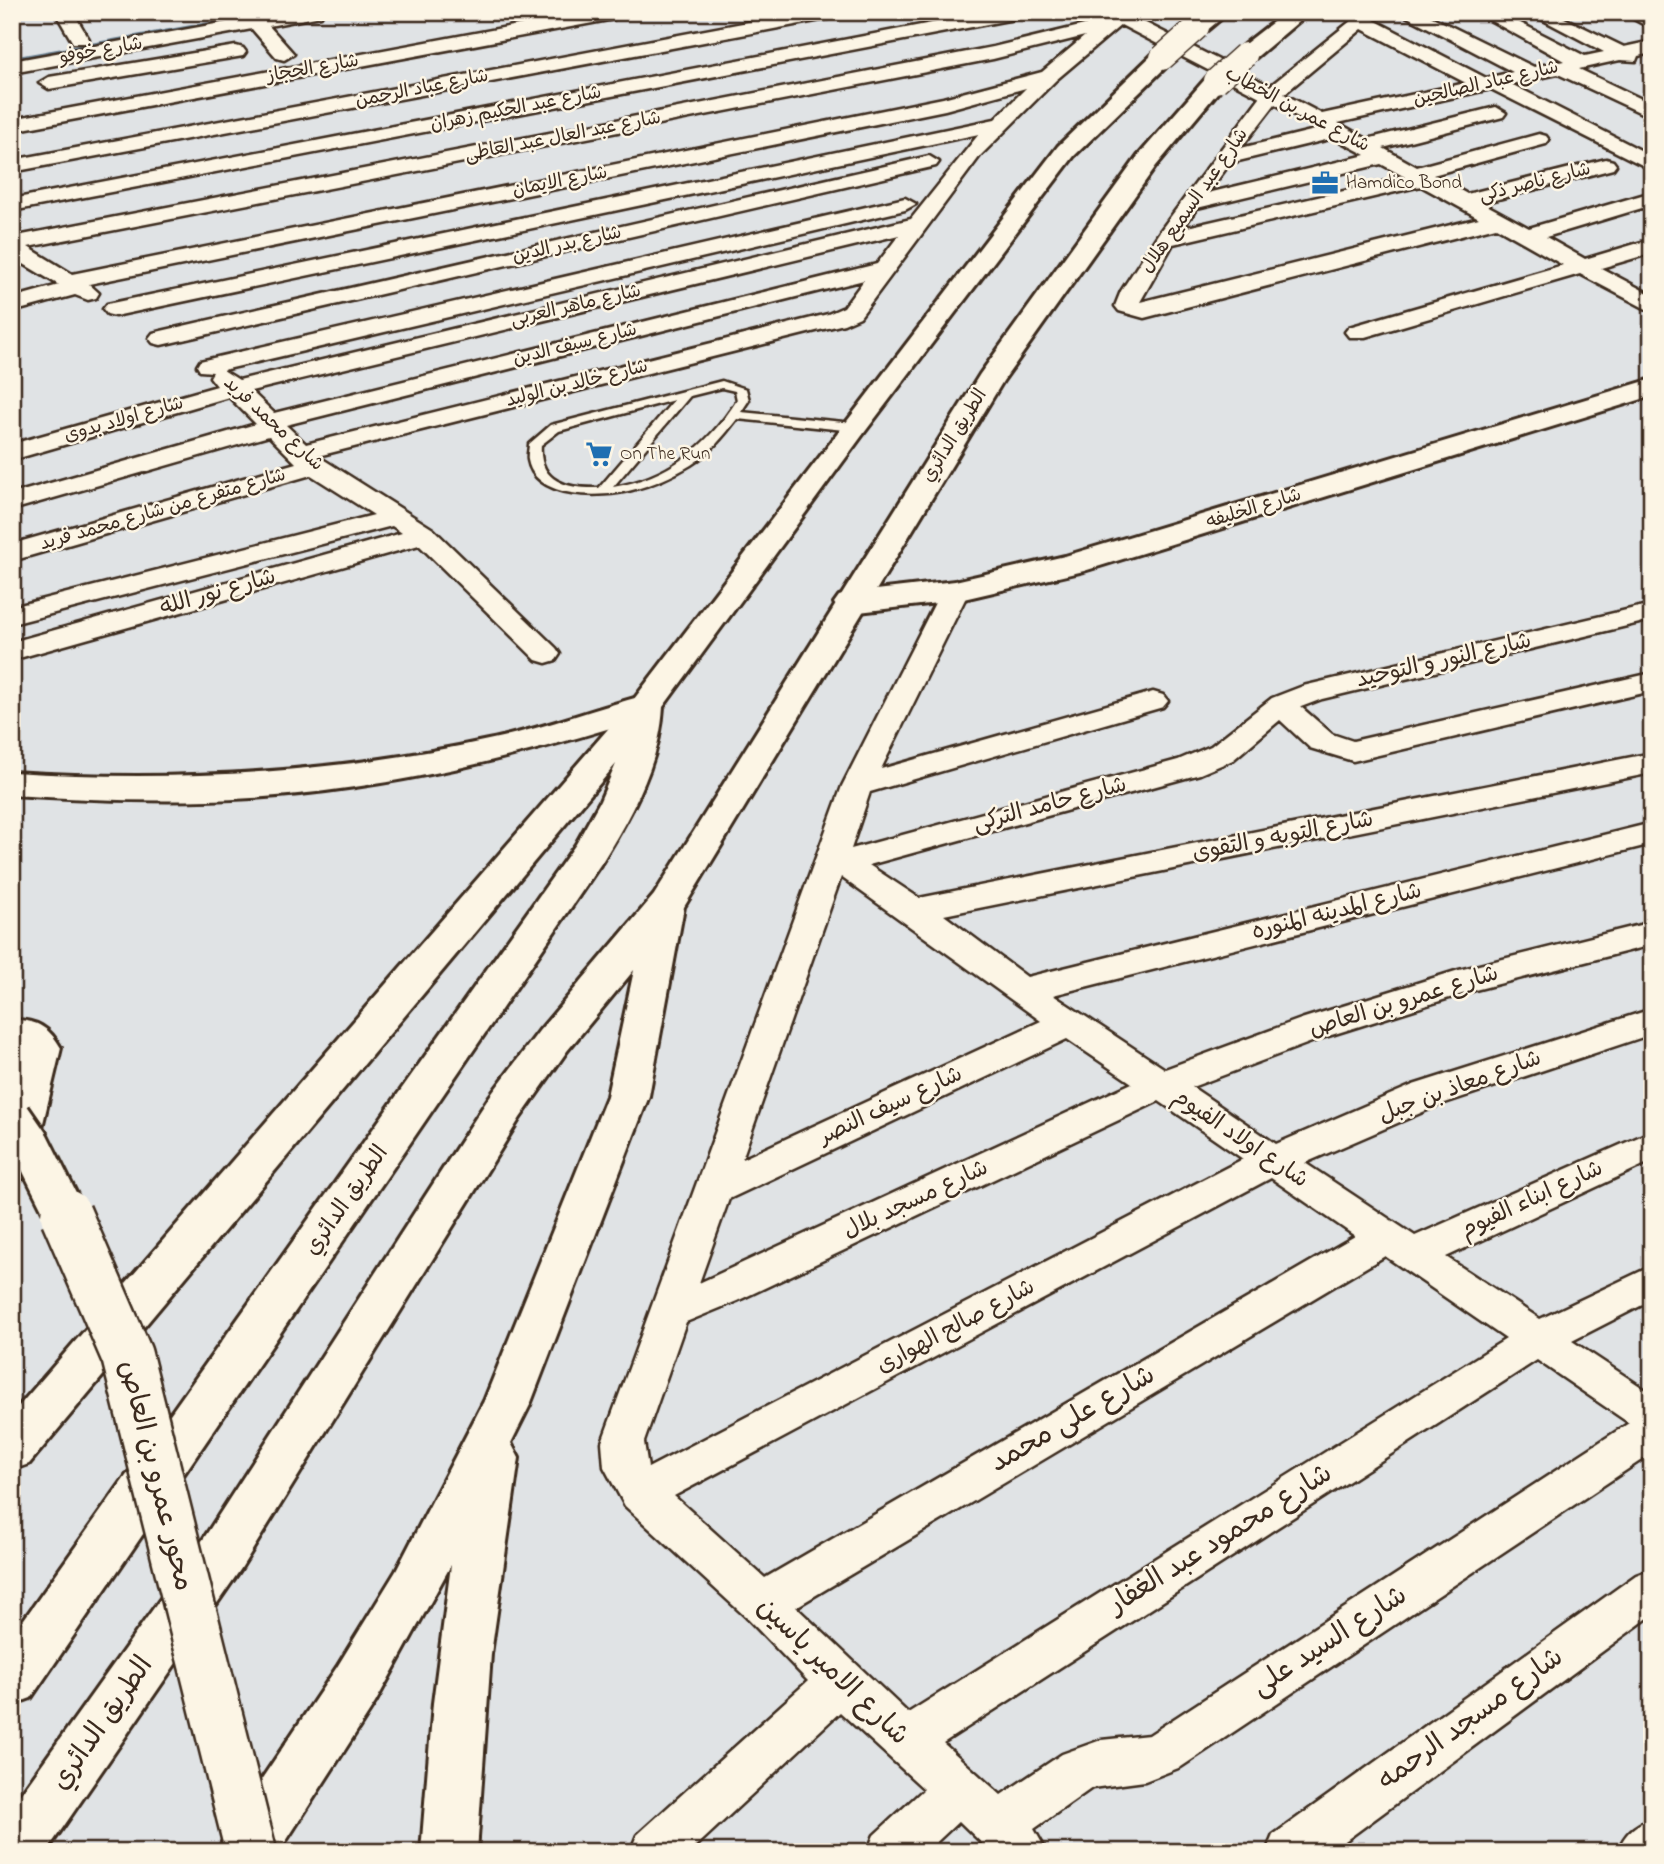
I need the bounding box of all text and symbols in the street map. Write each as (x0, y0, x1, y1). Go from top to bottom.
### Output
street label: شارع خوفو (56, 30, 145, 72)
street label: شارع الحجاز (263, 48, 361, 91)
street label: شارع عباد الصالحين (1411, 54, 1561, 114)
street label: شارع عمر بن الخطاب (1220, 60, 1374, 160)
street label: شارع عباد الرحمن (353, 63, 491, 115)
street label: شارع عبد الحكيم زهران (428, 79, 604, 139)
street label: شارع عبد العال عبد العاطى (463, 105, 663, 169)
street label: شارع عبد السميع هلال (1135, 123, 1255, 279)
street label: شارع ناصر ذكى (1476, 156, 1594, 210)
street label: شارع الايمان (510, 160, 610, 204)
office icon: Hamdico Bond (1310, 168, 1340, 198)
place label: Hamdico Bond (1346, 170, 1462, 197)
street label: شارع بدر الدين (510, 219, 624, 271)
street label: شارع ماهر العربى (508, 278, 644, 334)
street label: شارع سيف الدين (510, 317, 640, 373)
street label: شارع خالد بن الوليد (503, 353, 651, 415)
street label: شارع محمد فريد (217, 370, 329, 478)
street label: الطريق الدائري (916, 384, 994, 488)
street label: شارع اولاد بدوى (61, 390, 187, 450)
supermarket icon: On The Run (584, 439, 614, 469)
place label: On The Run (620, 441, 710, 468)
street label: شارع متفرع من شارع محمد فريد (37, 462, 289, 558)
street label: شارع الخليفه (1203, 482, 1305, 536)
street label: شارع نور الله (156, 561, 280, 625)
street label: شارع النور و التوحيد (1353, 625, 1535, 697)
street label: شارع حامد التركى (970, 769, 1130, 841)
street label: شارع التوبه و التقوى (1190, 803, 1376, 871)
street label: شارع المدينه المنوره (1248, 875, 1426, 949)
street label: شارع عمرو بن العاص (1305, 958, 1503, 1046)
street label: شارع معاذ بن جبل (1374, 1042, 1546, 1132)
street label: شارع سيف النصر (812, 1058, 968, 1155)
street label: شارع اولاد الفيوم (1165, 1081, 1315, 1197)
street label: الطريق الدائري (297, 1139, 397, 1263)
street label: شارع مسجد بلال (838, 1152, 994, 1248)
street label: شارع ابناء الفيوم (1455, 1152, 1609, 1248)
street label: شارع صالح الهوارى (871, 1271, 1041, 1383)
street label: محور عمرو بن العاص (106, 1356, 204, 1596)
street label: شارع على محمد (982, 1356, 1164, 1484)
street label: شارع محمود عبد الغفار (1099, 1454, 1341, 1627)
street label: شارع السيد على (1244, 1576, 1416, 1708)
street label: شارع الامير ياسين (746, 1588, 918, 1756)
street label: شارع مسجد الرحمه (1369, 1638, 1573, 1802)
street label: الطريق الدائري (42, 1648, 164, 1800)

